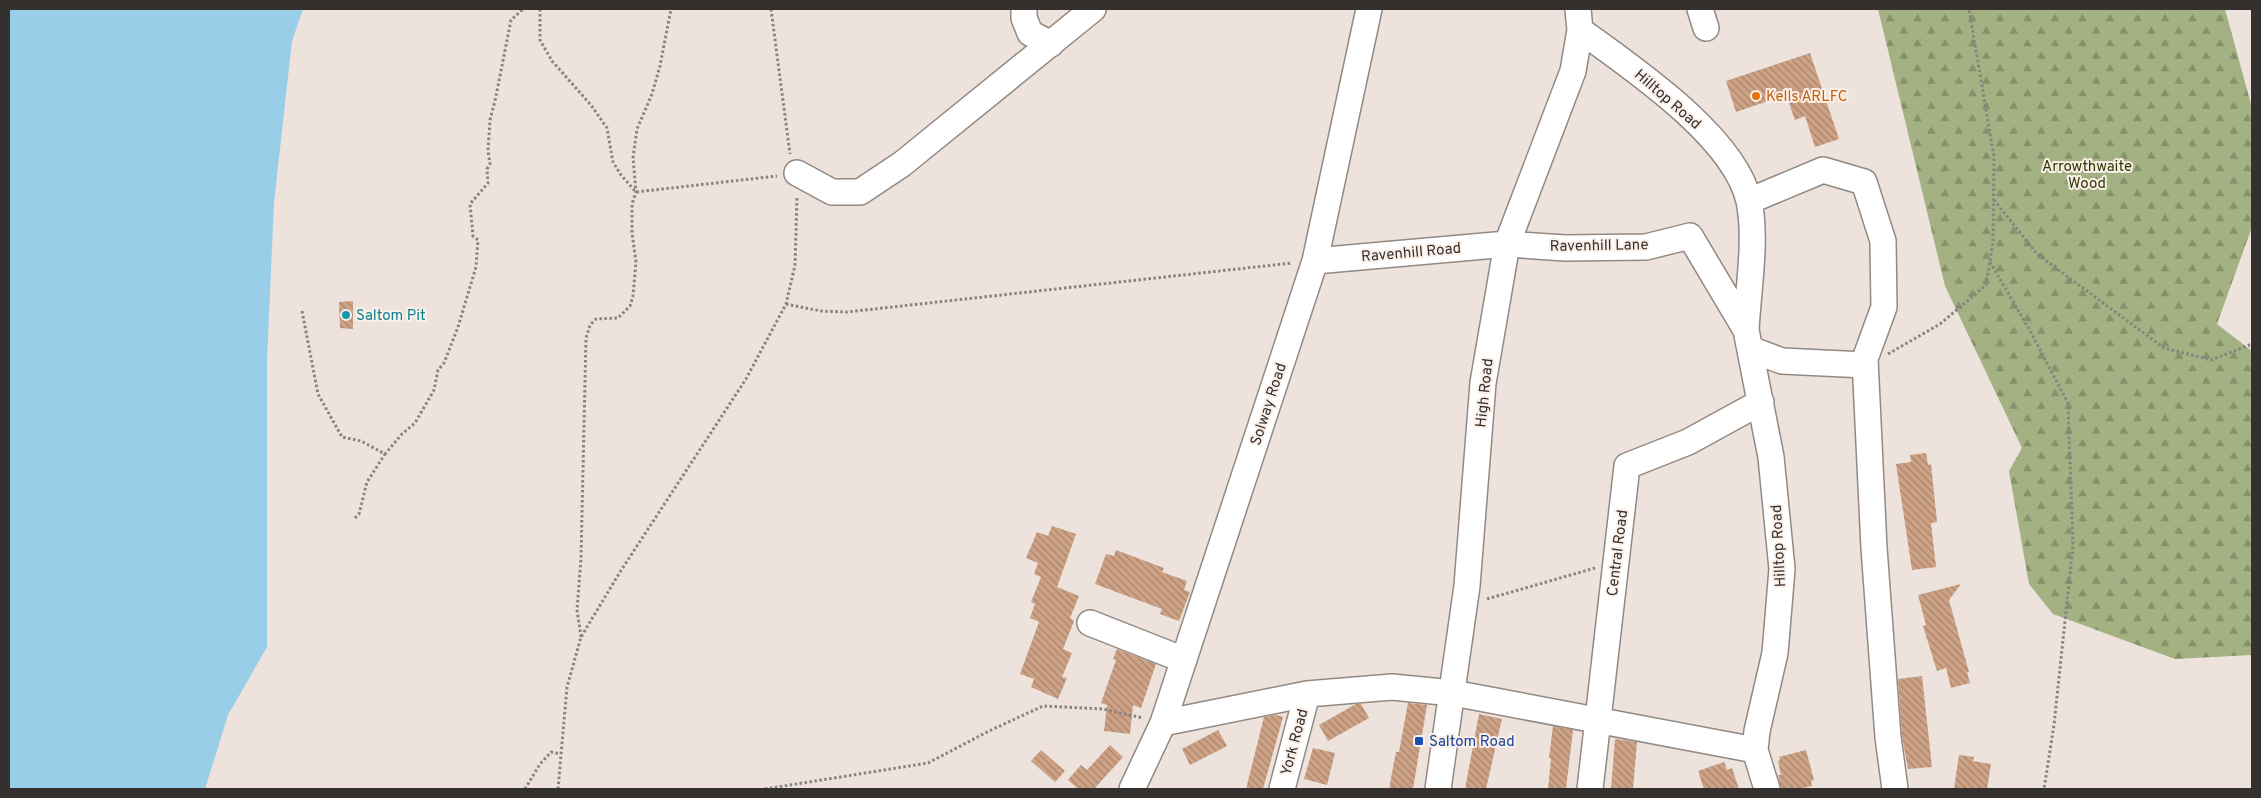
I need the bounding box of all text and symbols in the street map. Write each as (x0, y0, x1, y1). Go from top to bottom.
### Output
street label: Hilltop Road (1630, 66, 1704, 134)
place label: Kells ARLFC (1766, 88, 1847, 107)
marker: Kells ARLFC (1750, 90, 1762, 102)
park label: Arrowthwaite Wood (2042, 158, 2132, 194)
street label: Ravenhill Lane (1549, 236, 1649, 257)
street label: Ravenhill Road (1360, 240, 1462, 267)
place label: Saltom Pit (356, 307, 426, 326)
marker: Saltom Pit (340, 309, 352, 321)
street label: High Road (1472, 358, 1499, 429)
street label: Solway Road (1247, 361, 1292, 448)
street label: Hilltop Road (1768, 504, 1791, 588)
street label: Central Road (1604, 509, 1633, 597)
street label: York Road (1277, 707, 1313, 778)
place label: Saltom Road (1429, 733, 1515, 752)
marker: Saltom Road (1413, 735, 1425, 747)

